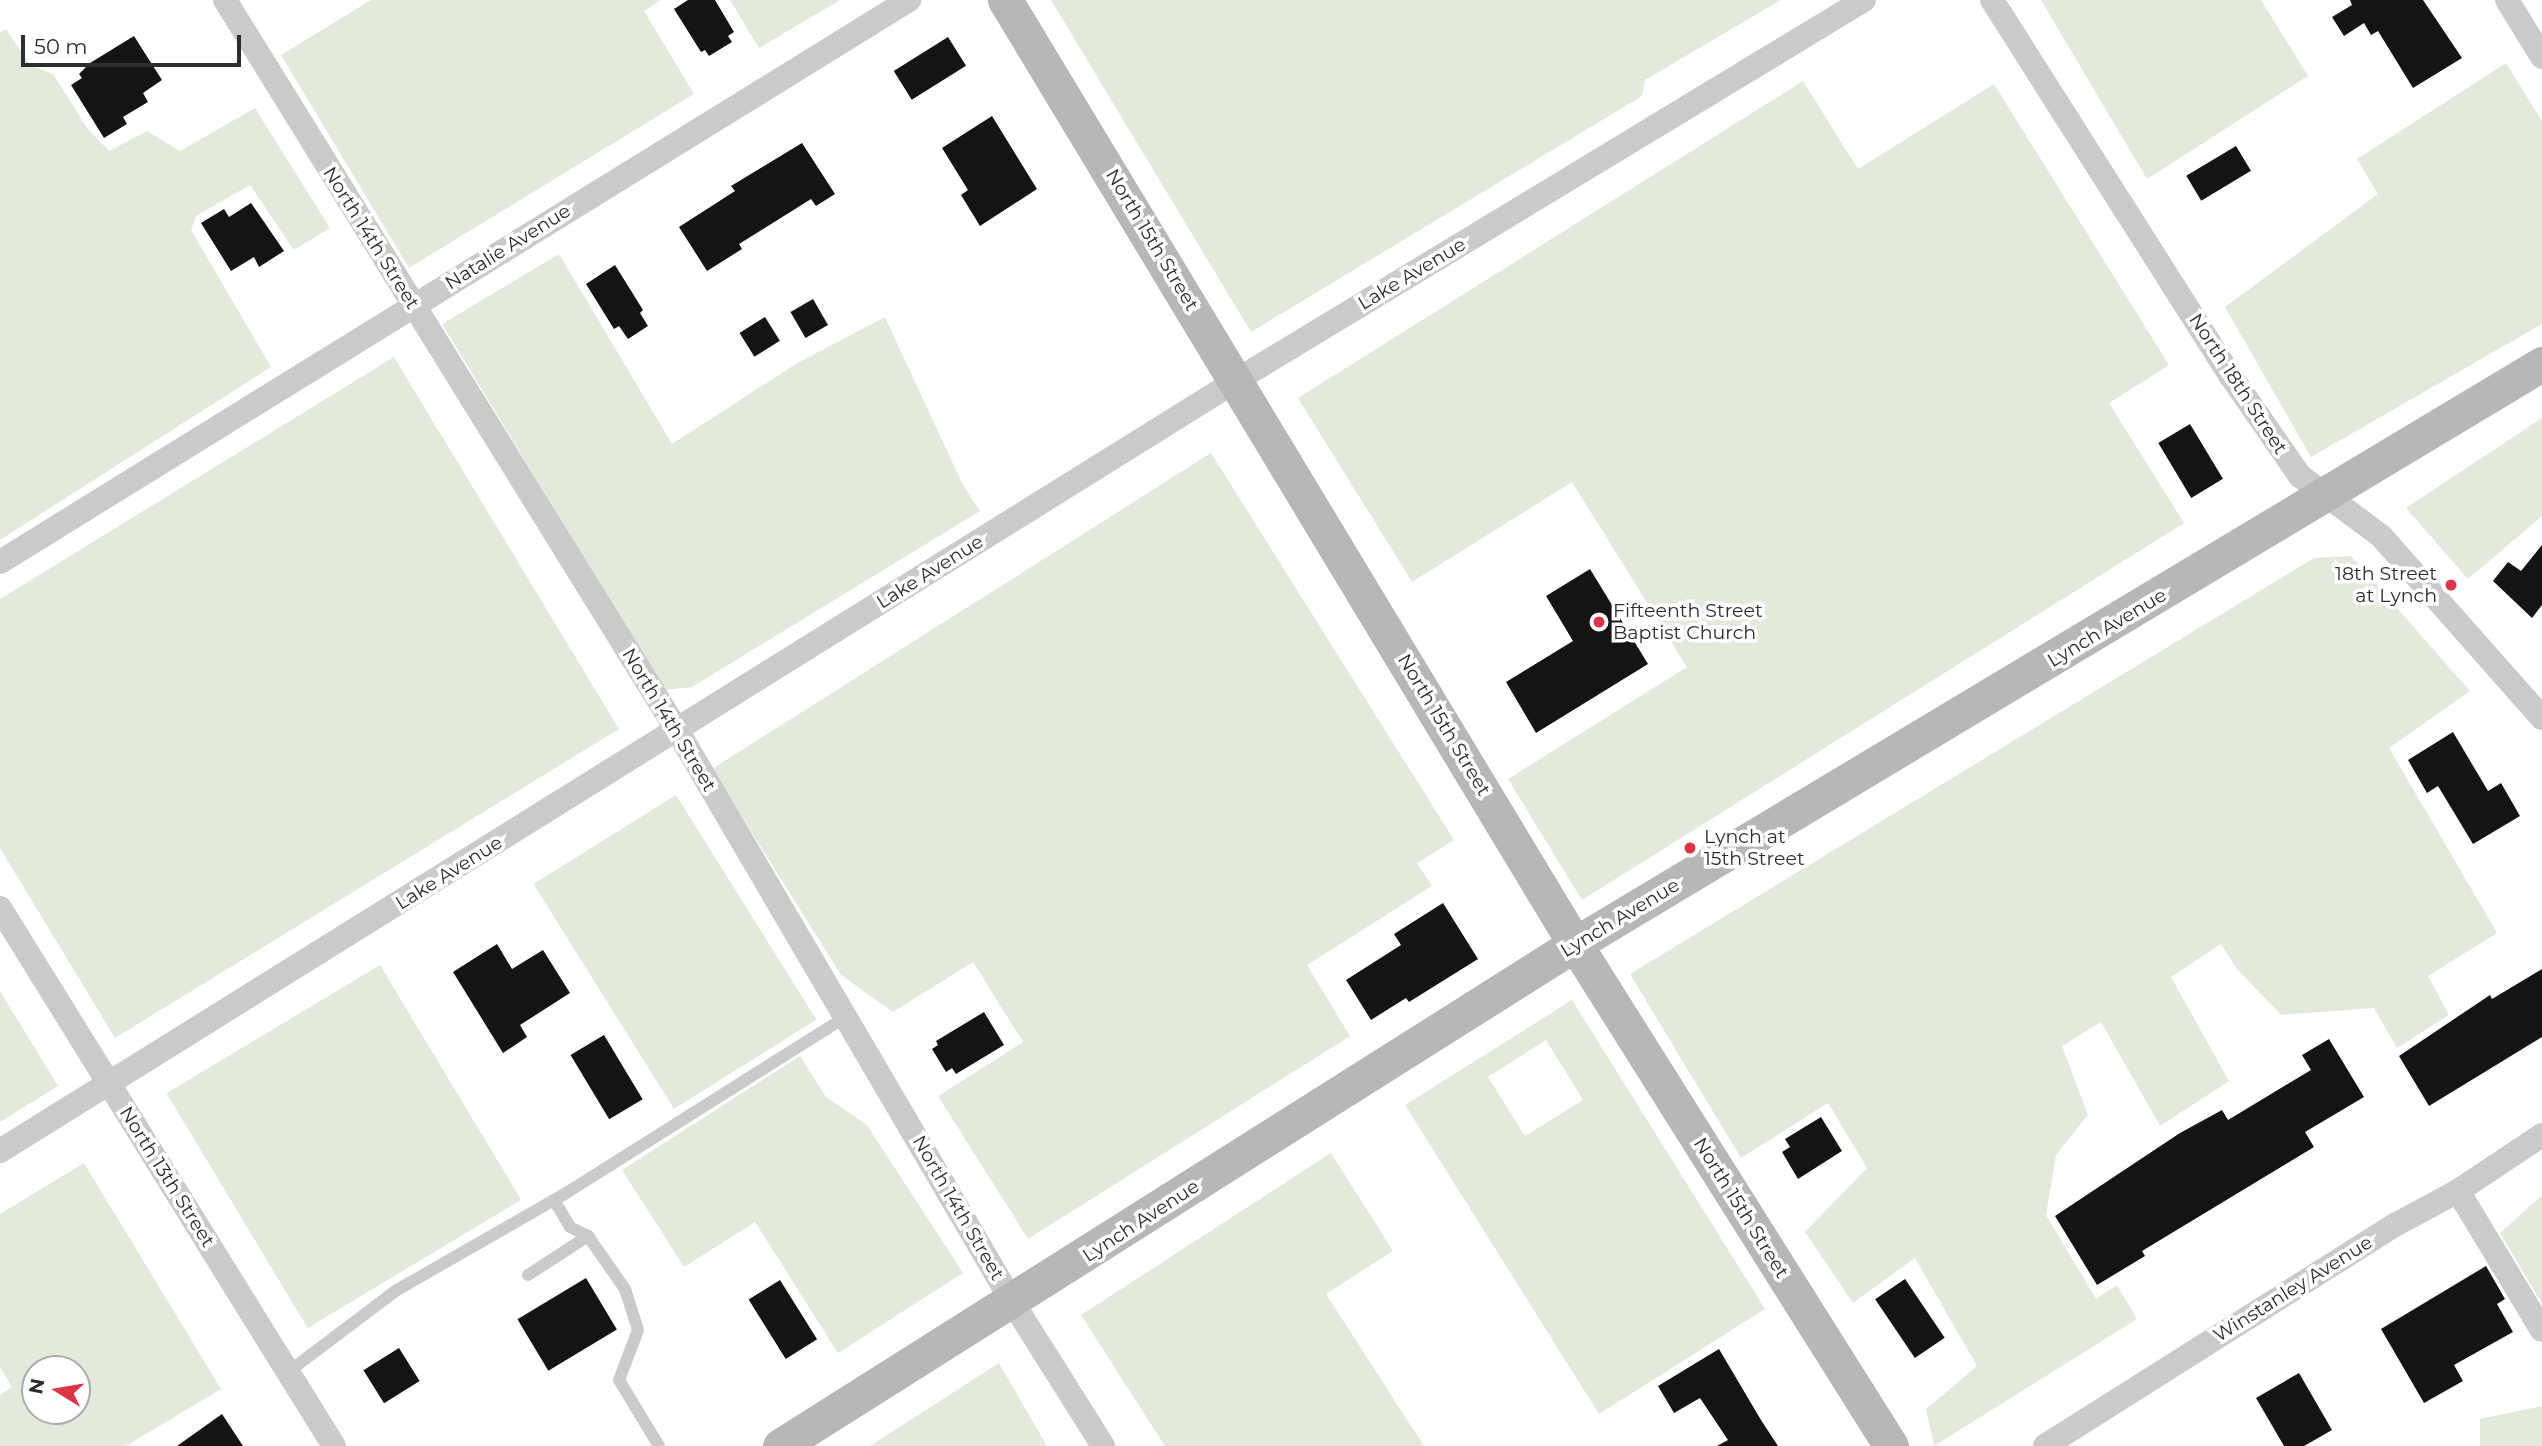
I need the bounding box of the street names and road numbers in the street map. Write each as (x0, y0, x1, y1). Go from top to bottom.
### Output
street label: North 14th Street (318, 163, 424, 313)
street label: North 15th Street (1101, 165, 1203, 315)
street label: Natalie Avenue (441, 199, 575, 295)
street label: Lake Avenue (1354, 233, 1470, 315)
street label: North 18th Street (2184, 310, 2292, 458)
street label: Lake Avenue (872, 530, 988, 614)
street label: Lynch Avenue (2044, 584, 2170, 672)
street label: North 14th Street (617, 644, 721, 796)
street label: North 15th Street (1393, 650, 1495, 800)
street label: Lake Avenue (391, 831, 507, 915)
street label: Lynch Avenue (1557, 874, 1683, 962)
street label: North 13th Street (115, 1103, 219, 1251)
street label: North 14th Street (907, 1132, 1009, 1284)
street label: North 15th Street (1689, 1134, 1793, 1282)
street label: Lynch Avenue (1078, 1175, 1204, 1267)
street label: Winstanley Avenue (2209, 1231, 2377, 1347)

